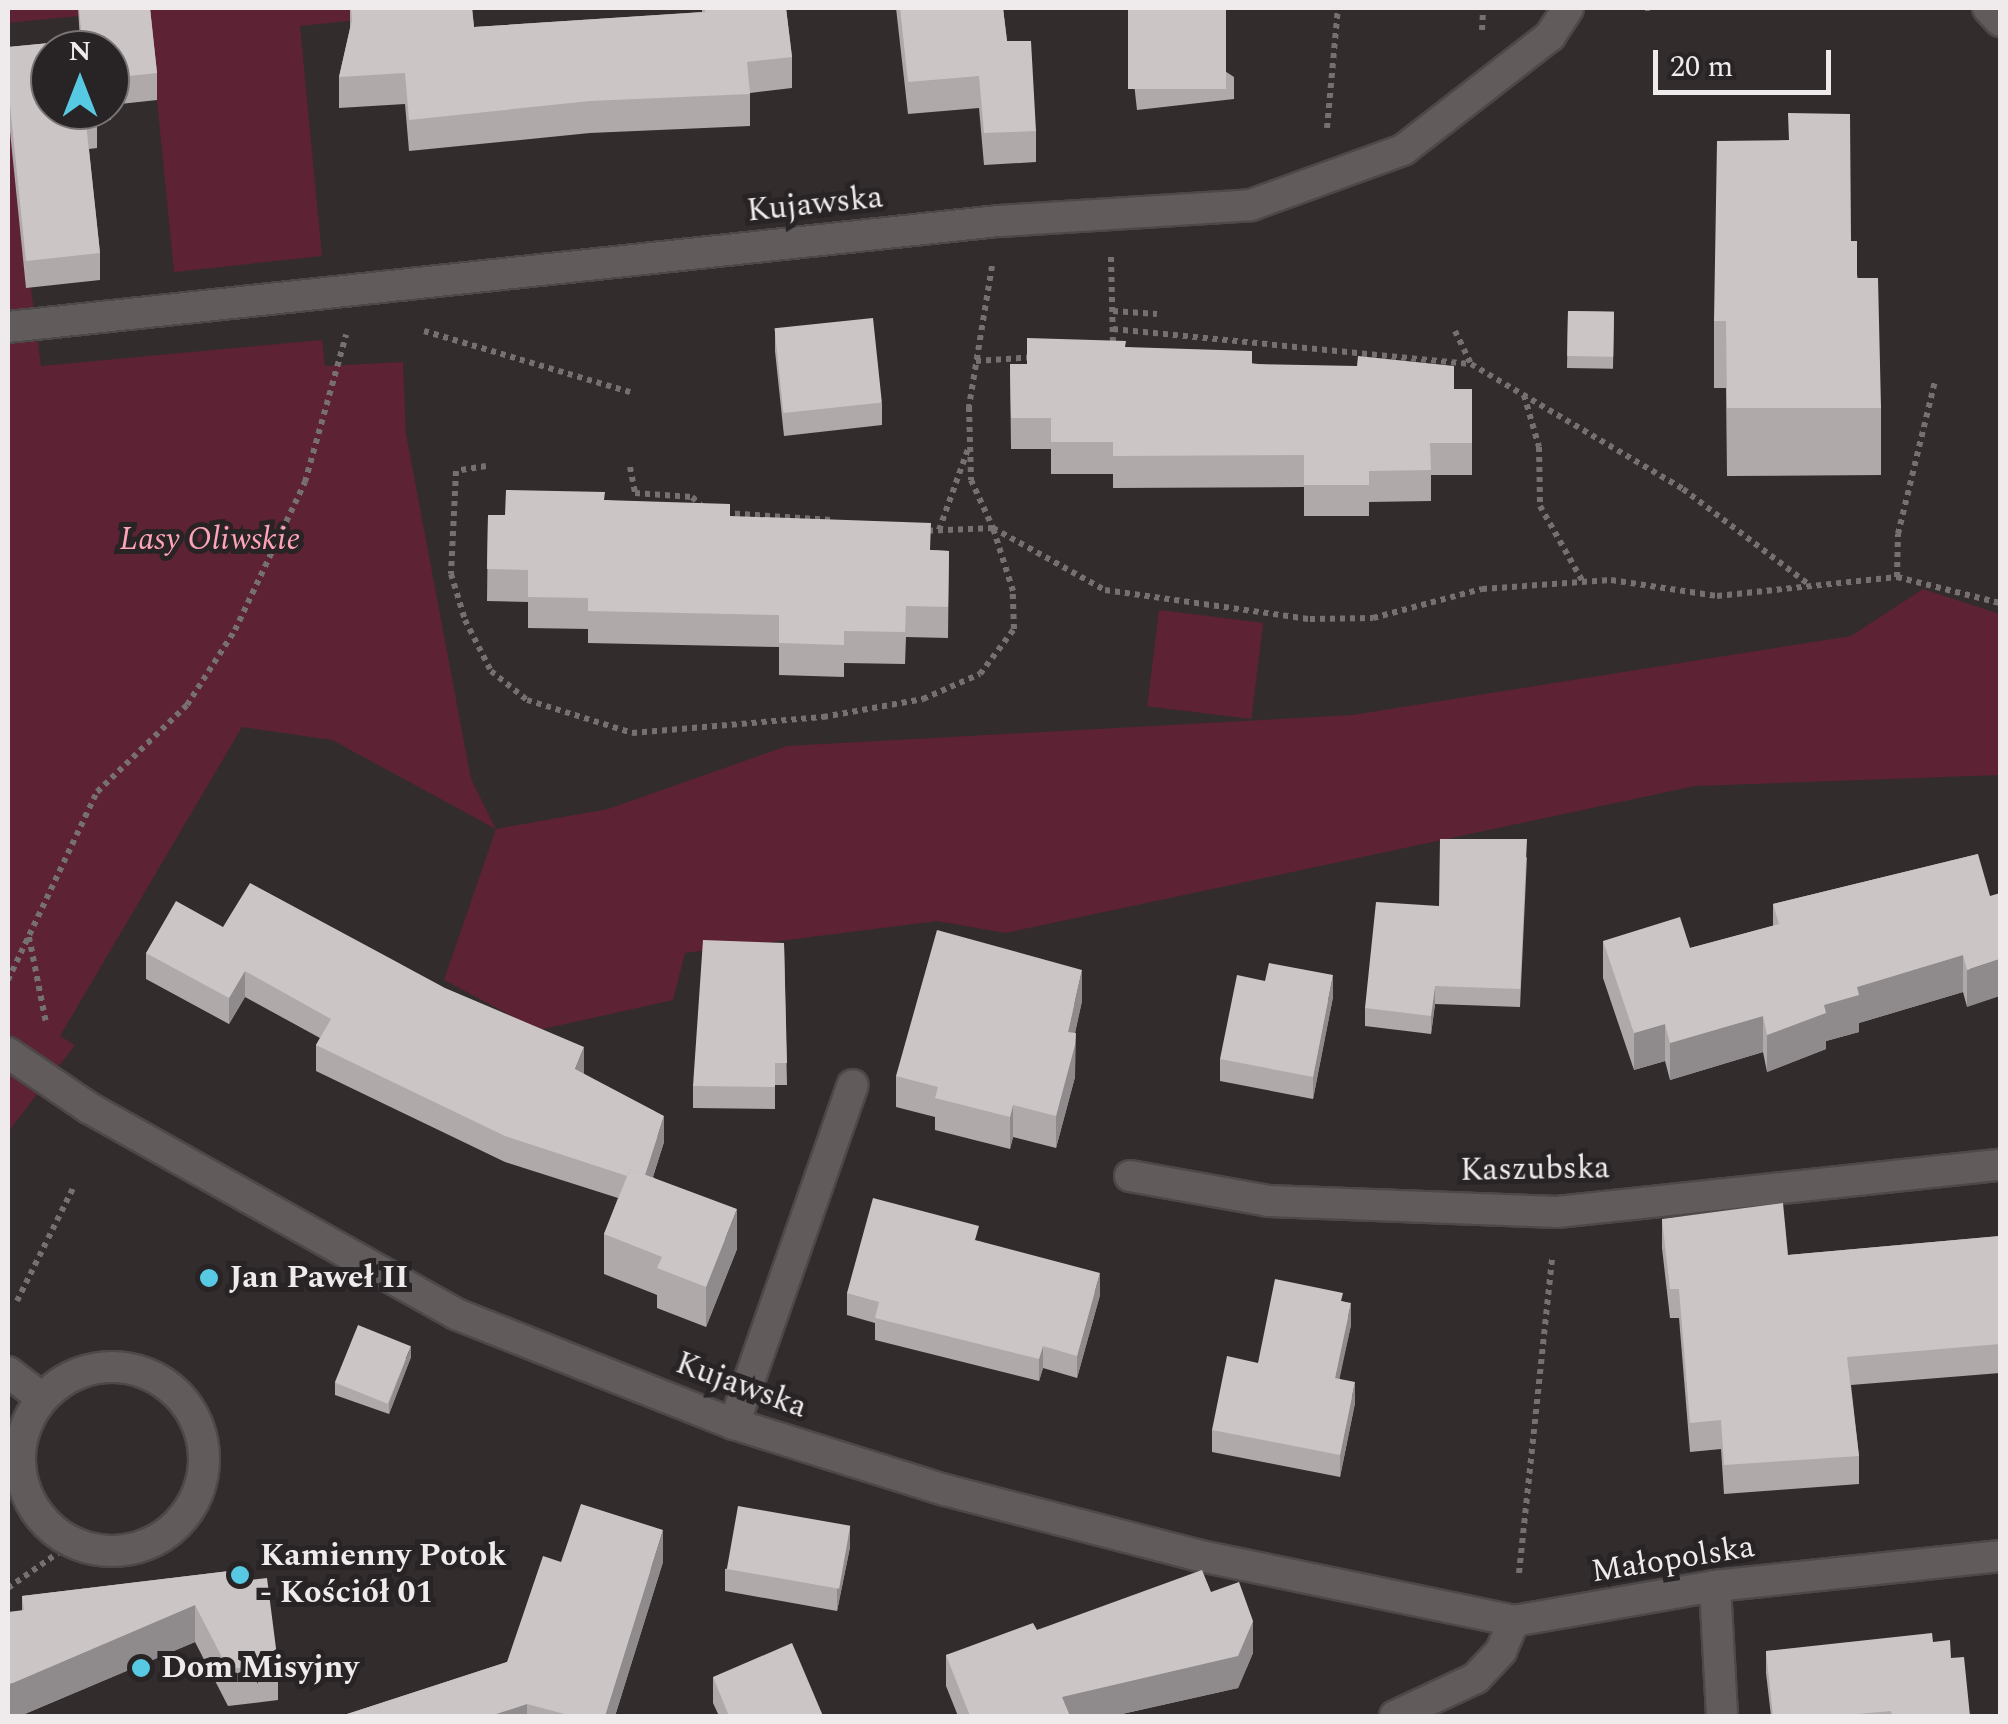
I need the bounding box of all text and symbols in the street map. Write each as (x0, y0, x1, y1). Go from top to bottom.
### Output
north arrow (30, 30, 130, 130)
text: N (69, 30, 91, 73)
scale bar (1658, 30, 1836, 92)
text: 20 m (1670, 44, 1733, 90)
street label: Kujawska (745, 179, 885, 231)
park label: Lasy Oliwskie (120, 521, 300, 559)
street label: Kaszubska (1460, 1149, 1610, 1191)
place label: Jan Paweł II (229, 1259, 408, 1297)
marker: Jan Paweł II (198, 1267, 220, 1289)
street label: Kujawska (670, 1345, 812, 1427)
street label: Małopolska (1589, 1528, 1757, 1592)
place label: Kamienny Potok - Kościół 01 (260, 1538, 507, 1613)
marker: Kamienny Potok - Kościół 01 (229, 1564, 251, 1586)
place label: Dom Misyjny (161, 1649, 359, 1687)
marker: Dom Misyjny (130, 1657, 152, 1679)

